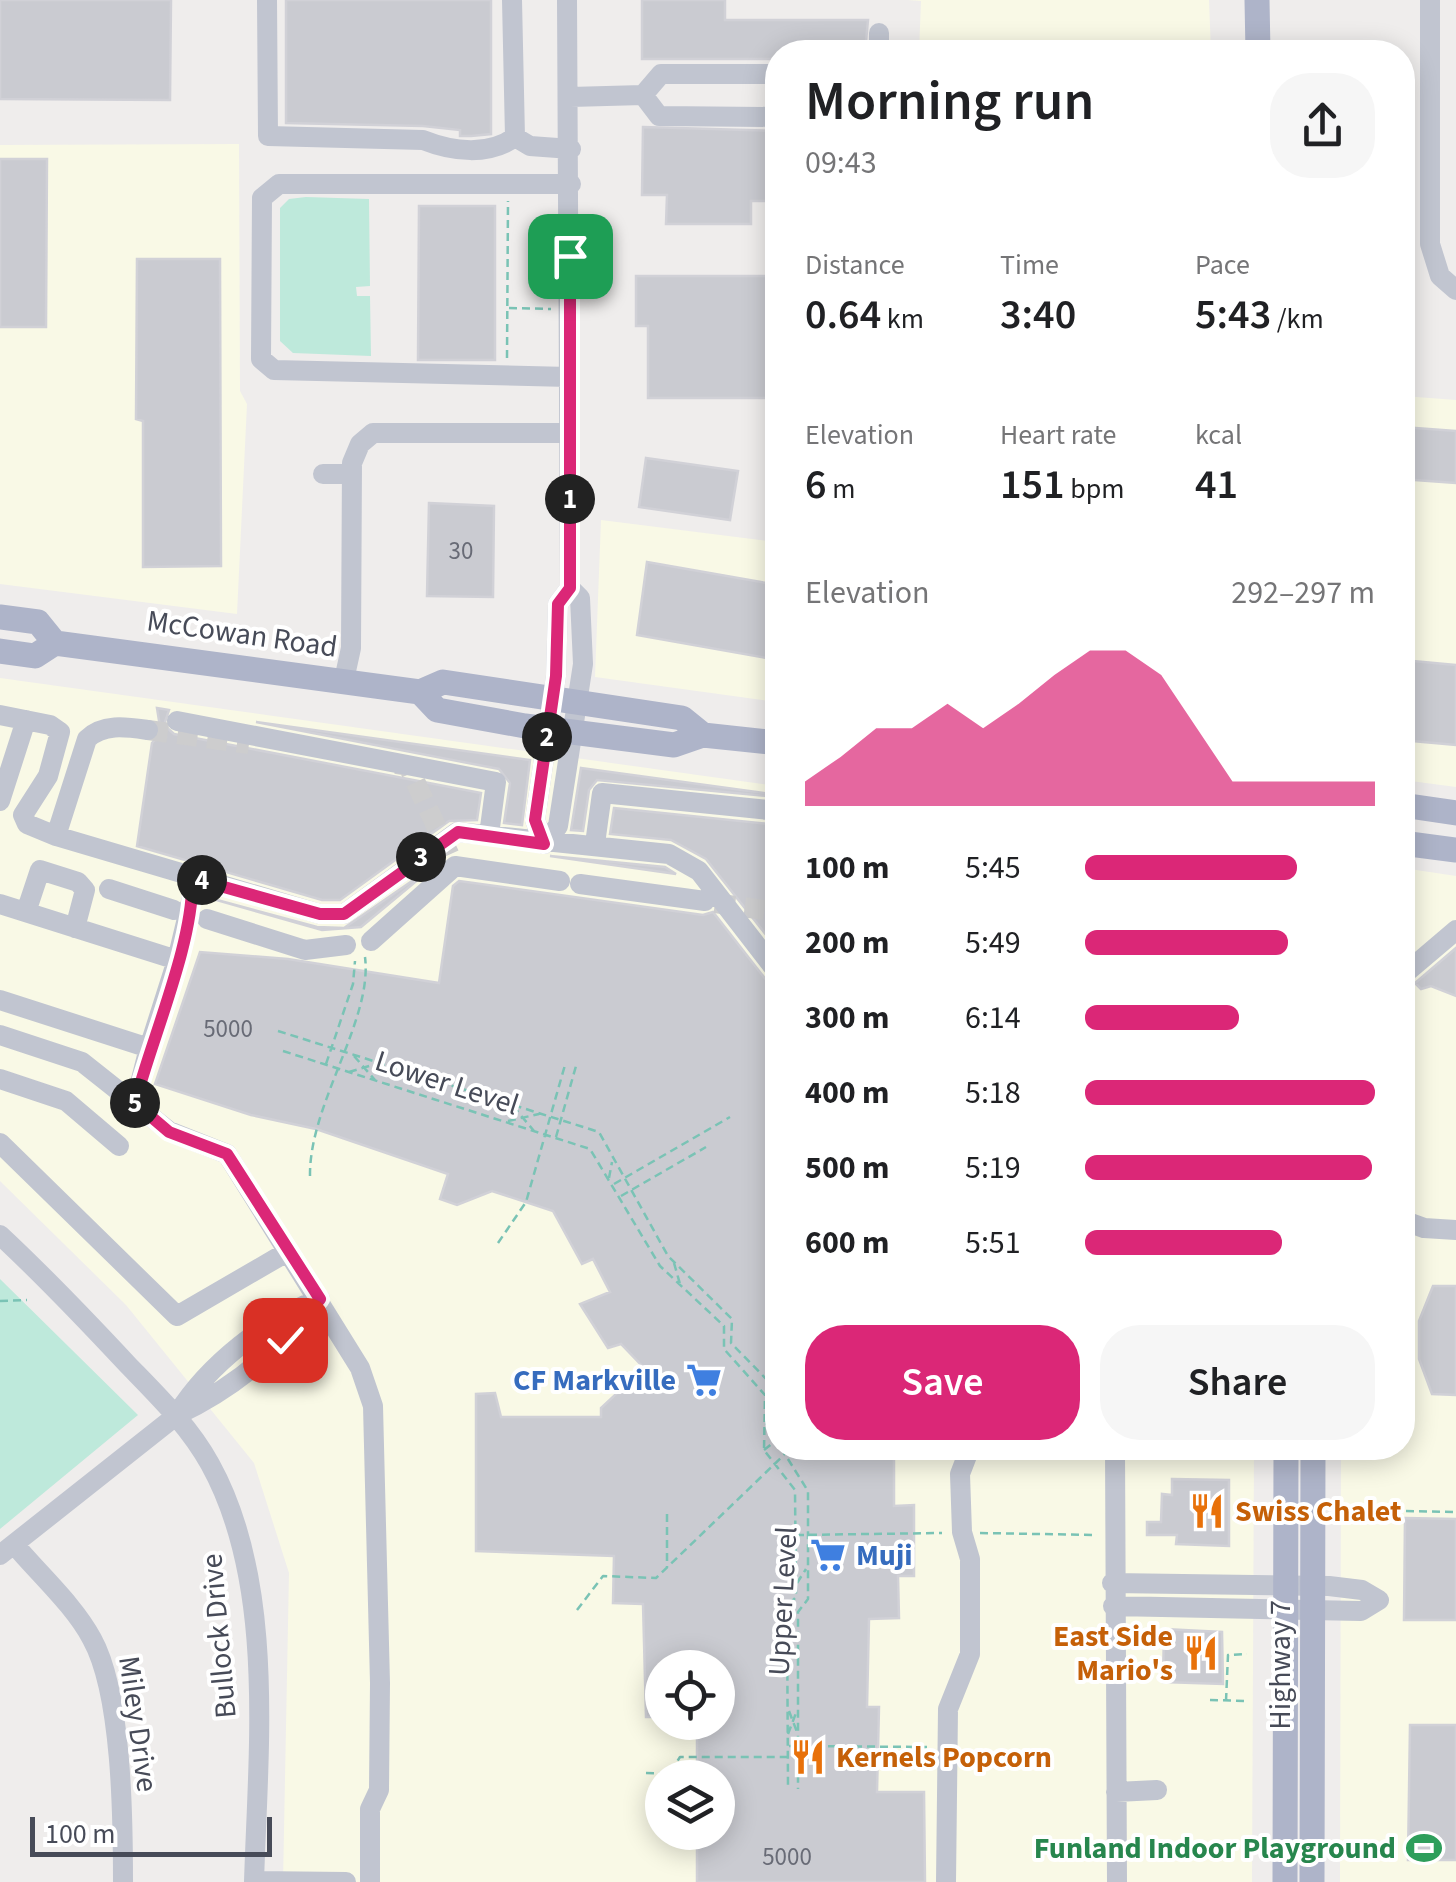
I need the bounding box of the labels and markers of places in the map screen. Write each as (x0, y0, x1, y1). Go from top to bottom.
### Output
pin (528, 214, 613, 299)
pin: 1 (545, 474, 595, 524)
pin: 2 (522, 712, 572, 762)
pin: 3 (396, 832, 446, 882)
pin: 4 (177, 855, 227, 905)
pin: 5 (110, 1078, 160, 1128)
pin (243, 1298, 328, 1383)
place label: CF Markville (513, 1359, 676, 1402)
supermarket icon: CF Markville (685, 1361, 723, 1399)
place label: Swiss Chalet (1235, 1490, 1402, 1533)
restaurant icon: Swiss Chalet (1188, 1492, 1226, 1530)
place label: Muji (856, 1534, 913, 1577)
supermarket icon: Muji (809, 1536, 847, 1574)
place label: East Side Mario's (1053, 1615, 1173, 1692)
restaurant icon: East Side Mario's (1182, 1634, 1220, 1672)
place label: Kernels Popcorn (836, 1736, 1052, 1779)
restaurant icon: Kernels Popcorn (789, 1738, 827, 1776)
place label: Funland Indoor Playground (1034, 1827, 1396, 1870)
sports icon: Funland Indoor Playground (1405, 1829, 1443, 1867)

